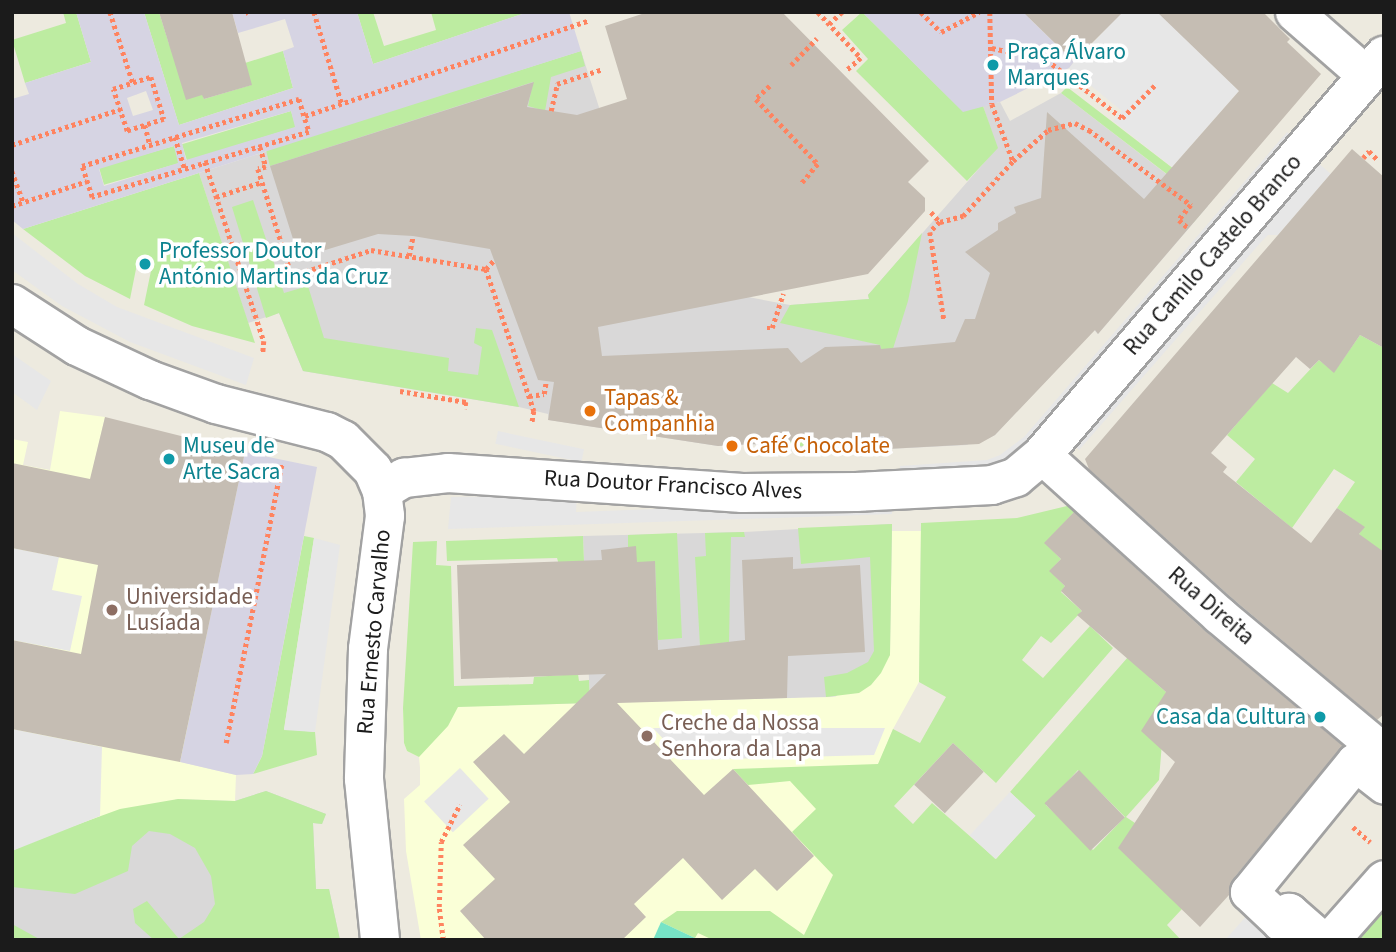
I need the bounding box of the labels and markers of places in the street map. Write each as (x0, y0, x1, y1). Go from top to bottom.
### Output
place label: Praça Álvaro Marques (1007, 38, 1126, 92)
marker: Praça Álvaro Marques (985, 57, 1001, 73)
place label: Professor Doutor António Martins da Cruz (159, 237, 388, 291)
marker: Professor Doutor António Martins da Cruz (137, 256, 153, 272)
place label: Tapas & Companhia (604, 384, 715, 438)
marker: Tapas & Companhia (582, 403, 598, 419)
place label: Museu de Arte Sacra (183, 432, 280, 486)
place label: Café Chocolate (746, 432, 890, 460)
marker: Café Chocolate (724, 438, 740, 454)
marker: Museu de Arte Sacra (161, 451, 177, 467)
place label: Universidade Lusíada (126, 583, 253, 637)
marker: Universidade Lusíada (104, 602, 120, 618)
place label: Casa da Cultura (1156, 703, 1306, 731)
place label: Creche da Nossa Senhora da Lapa (661, 709, 822, 763)
marker: Casa da Cultura (1312, 709, 1328, 725)
marker: Creche da Nossa Senhora da Lapa (639, 728, 655, 744)

